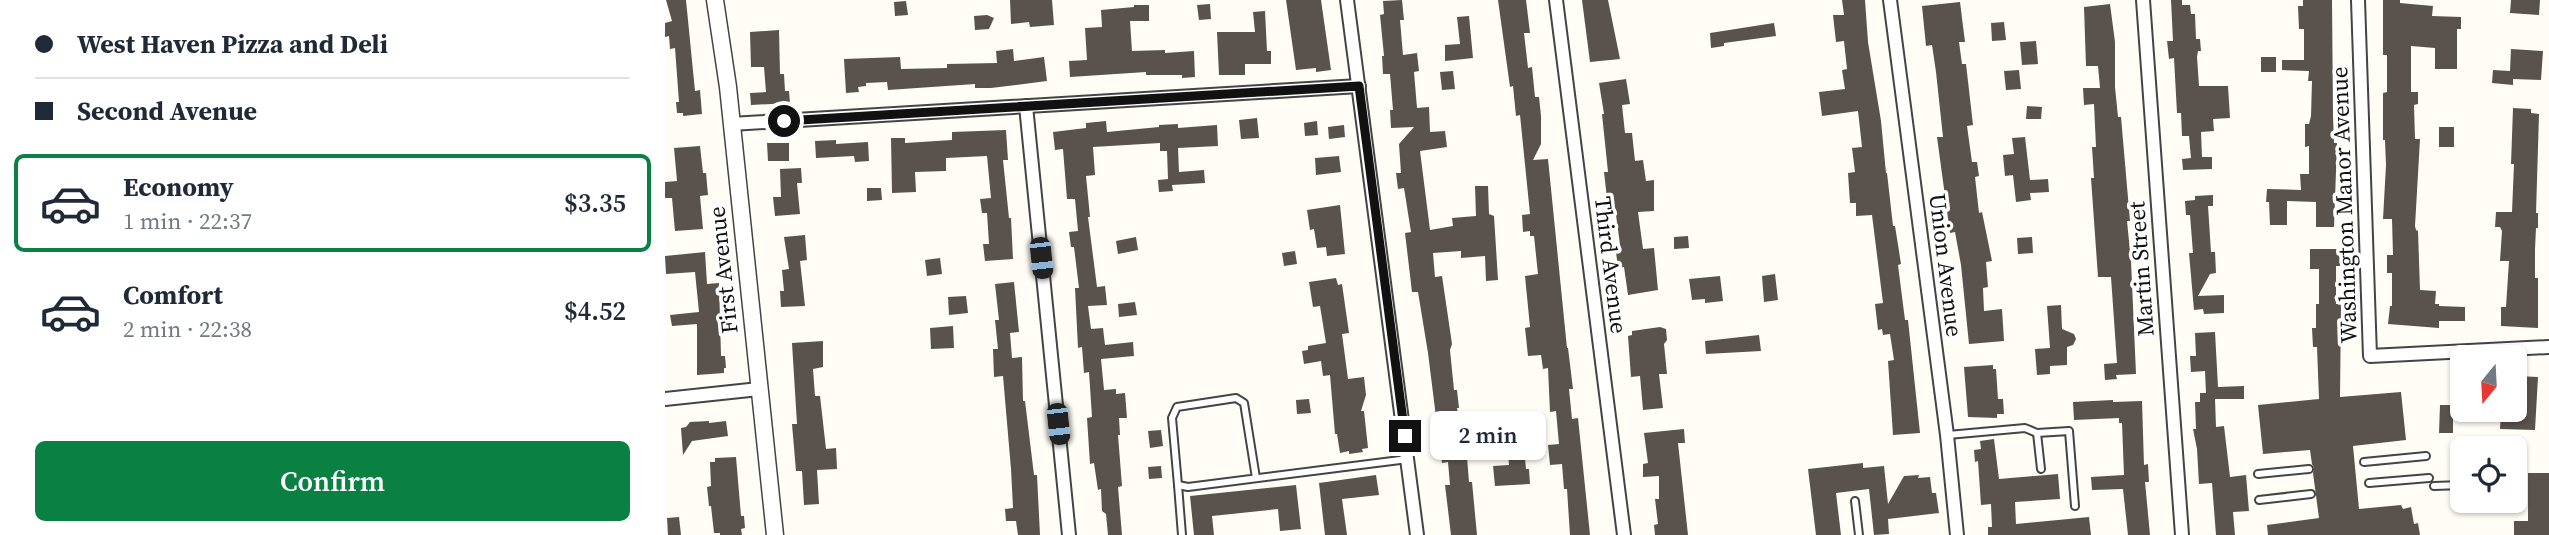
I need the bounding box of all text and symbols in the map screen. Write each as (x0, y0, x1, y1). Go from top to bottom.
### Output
text: West Haven Pizza and Deli (77, 26, 388, 62)
street label: Washington Manor Avenue (2323, 66, 2365, 344)
text: Second Avenue (77, 93, 257, 129)
route start (768, 105, 800, 137)
text: Economy (123, 169, 234, 205)
icon: car (39, 172, 102, 235)
text: $3.35 (564, 185, 626, 221)
street label: Union Avenue (1921, 191, 1971, 339)
street label: Third Avenue (1587, 195, 1635, 335)
street label: Martin Street (2120, 200, 2162, 338)
text: 1 min · 22:37 (123, 205, 252, 237)
street label: First Avenue (700, 205, 746, 335)
car (1029, 236, 1054, 280)
text: Comfort (123, 277, 223, 313)
icon: car (39, 280, 102, 343)
text: $4.52 (564, 293, 626, 329)
text: 2 min · 22:38 (123, 313, 252, 345)
north arrow (2450, 345, 2527, 422)
map controls (2450, 345, 2527, 513)
car (1046, 402, 1071, 446)
callout: 2 min (1429, 412, 1545, 460)
text: 2 min (1458, 419, 1518, 451)
route end (1389, 420, 1421, 452)
button: locate (2450, 436, 2527, 513)
button: Confirm (35, 441, 630, 521)

